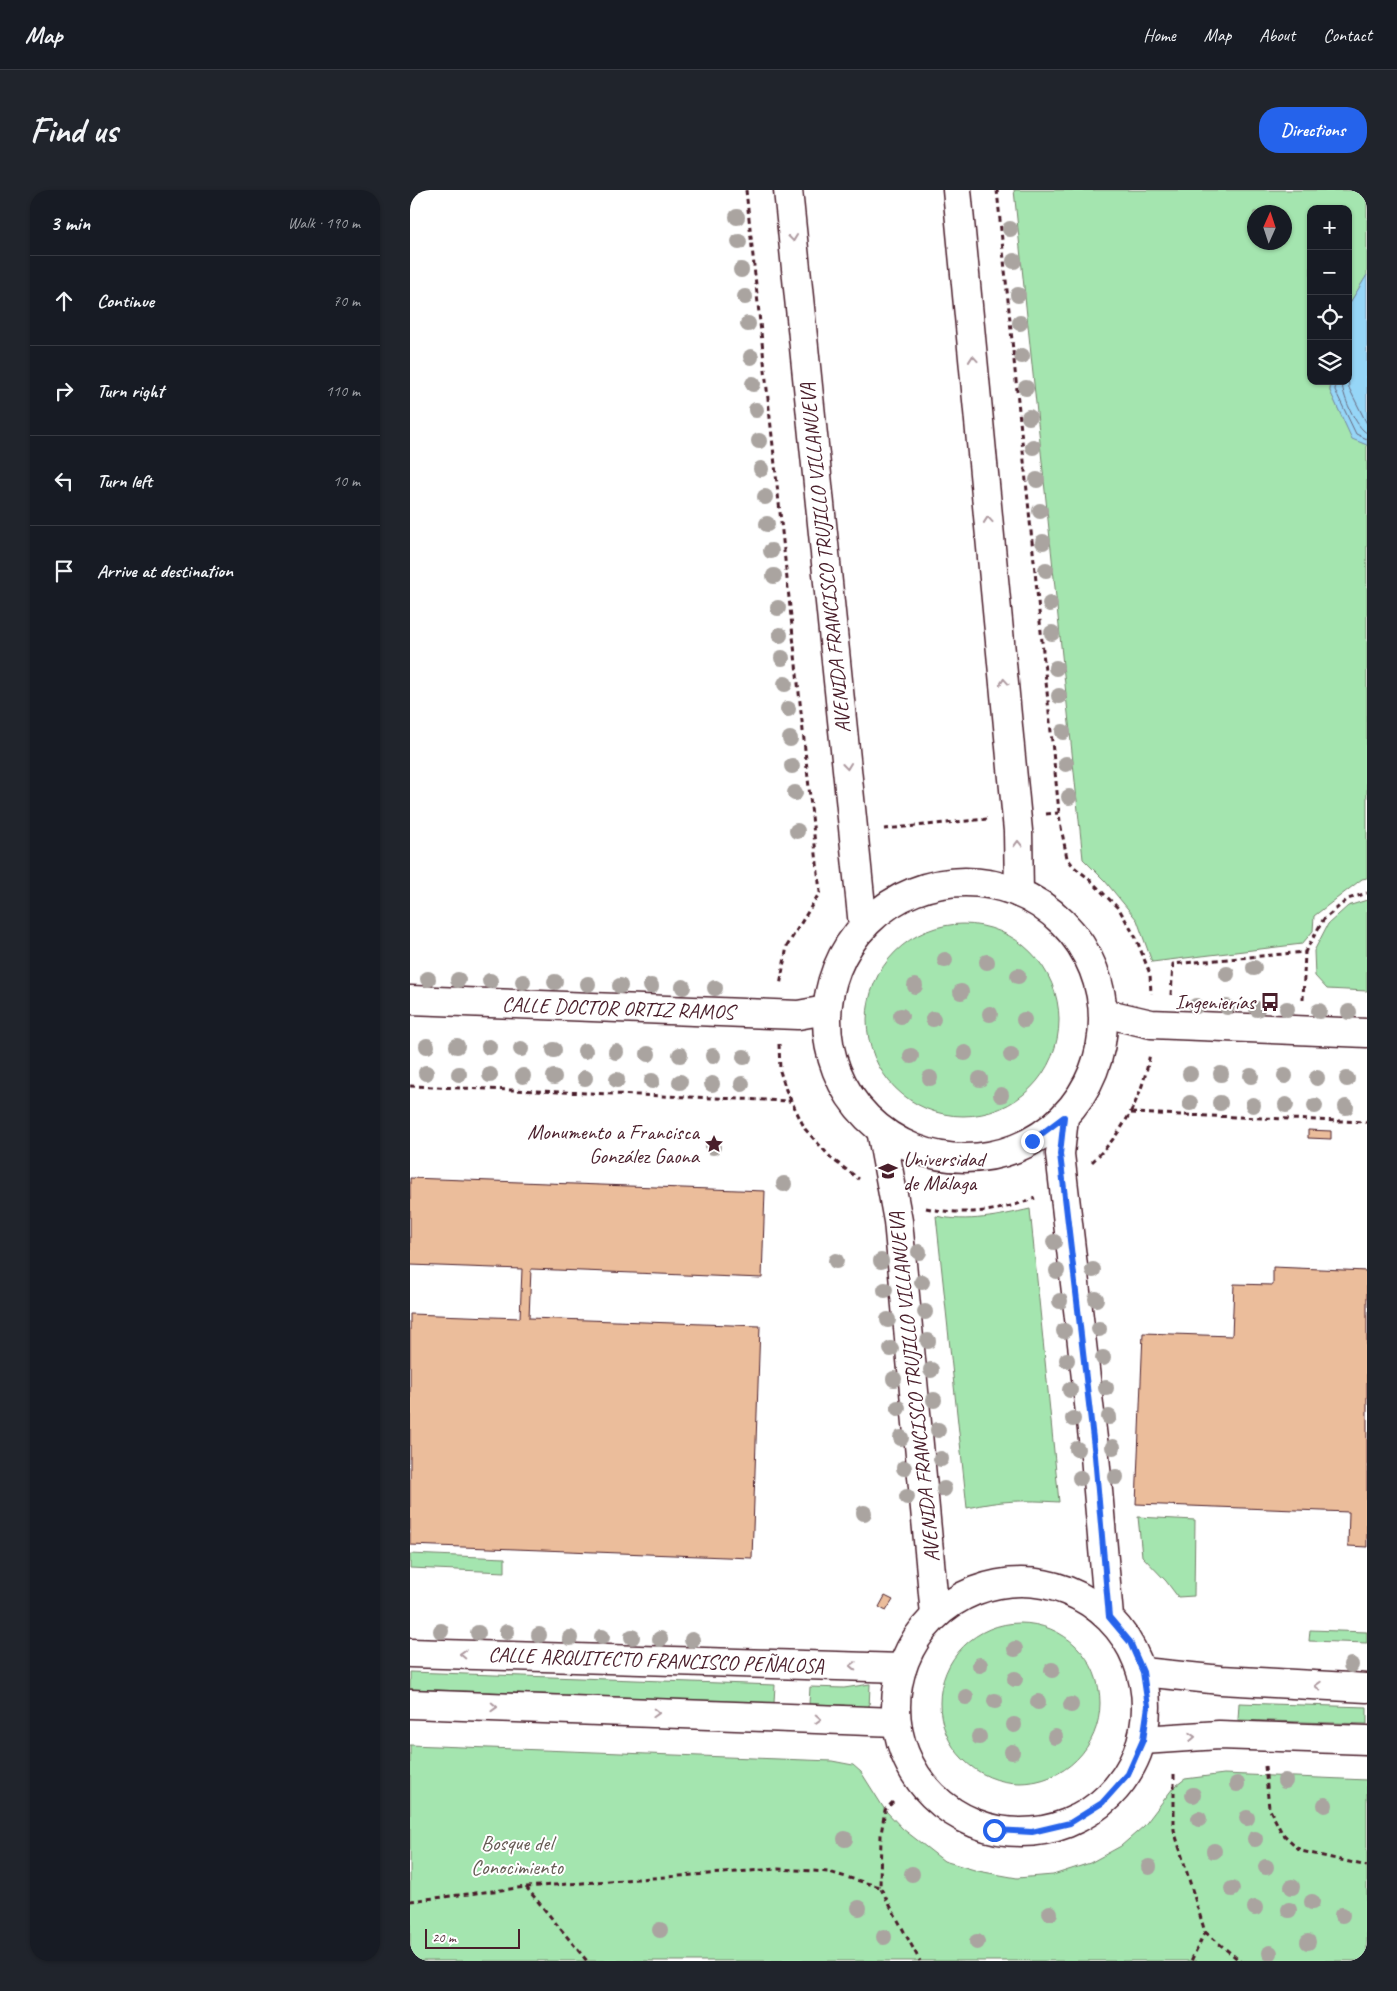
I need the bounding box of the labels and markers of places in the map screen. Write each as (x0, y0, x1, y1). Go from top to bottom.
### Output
place label: Ingenierías (1175, 989, 1257, 1015)
bus stop icon: Ingenierías (1259, 991, 1281, 1013)
place label: Monumento a Francisca González Gaona (527, 1119, 701, 1169)
place icon: Monumento a Francisca González Gaona (703, 1133, 725, 1155)
place label: Universidad de Málaga (903, 1146, 987, 1196)
school or university icon: Universidad de Málaga (877, 1160, 899, 1182)

